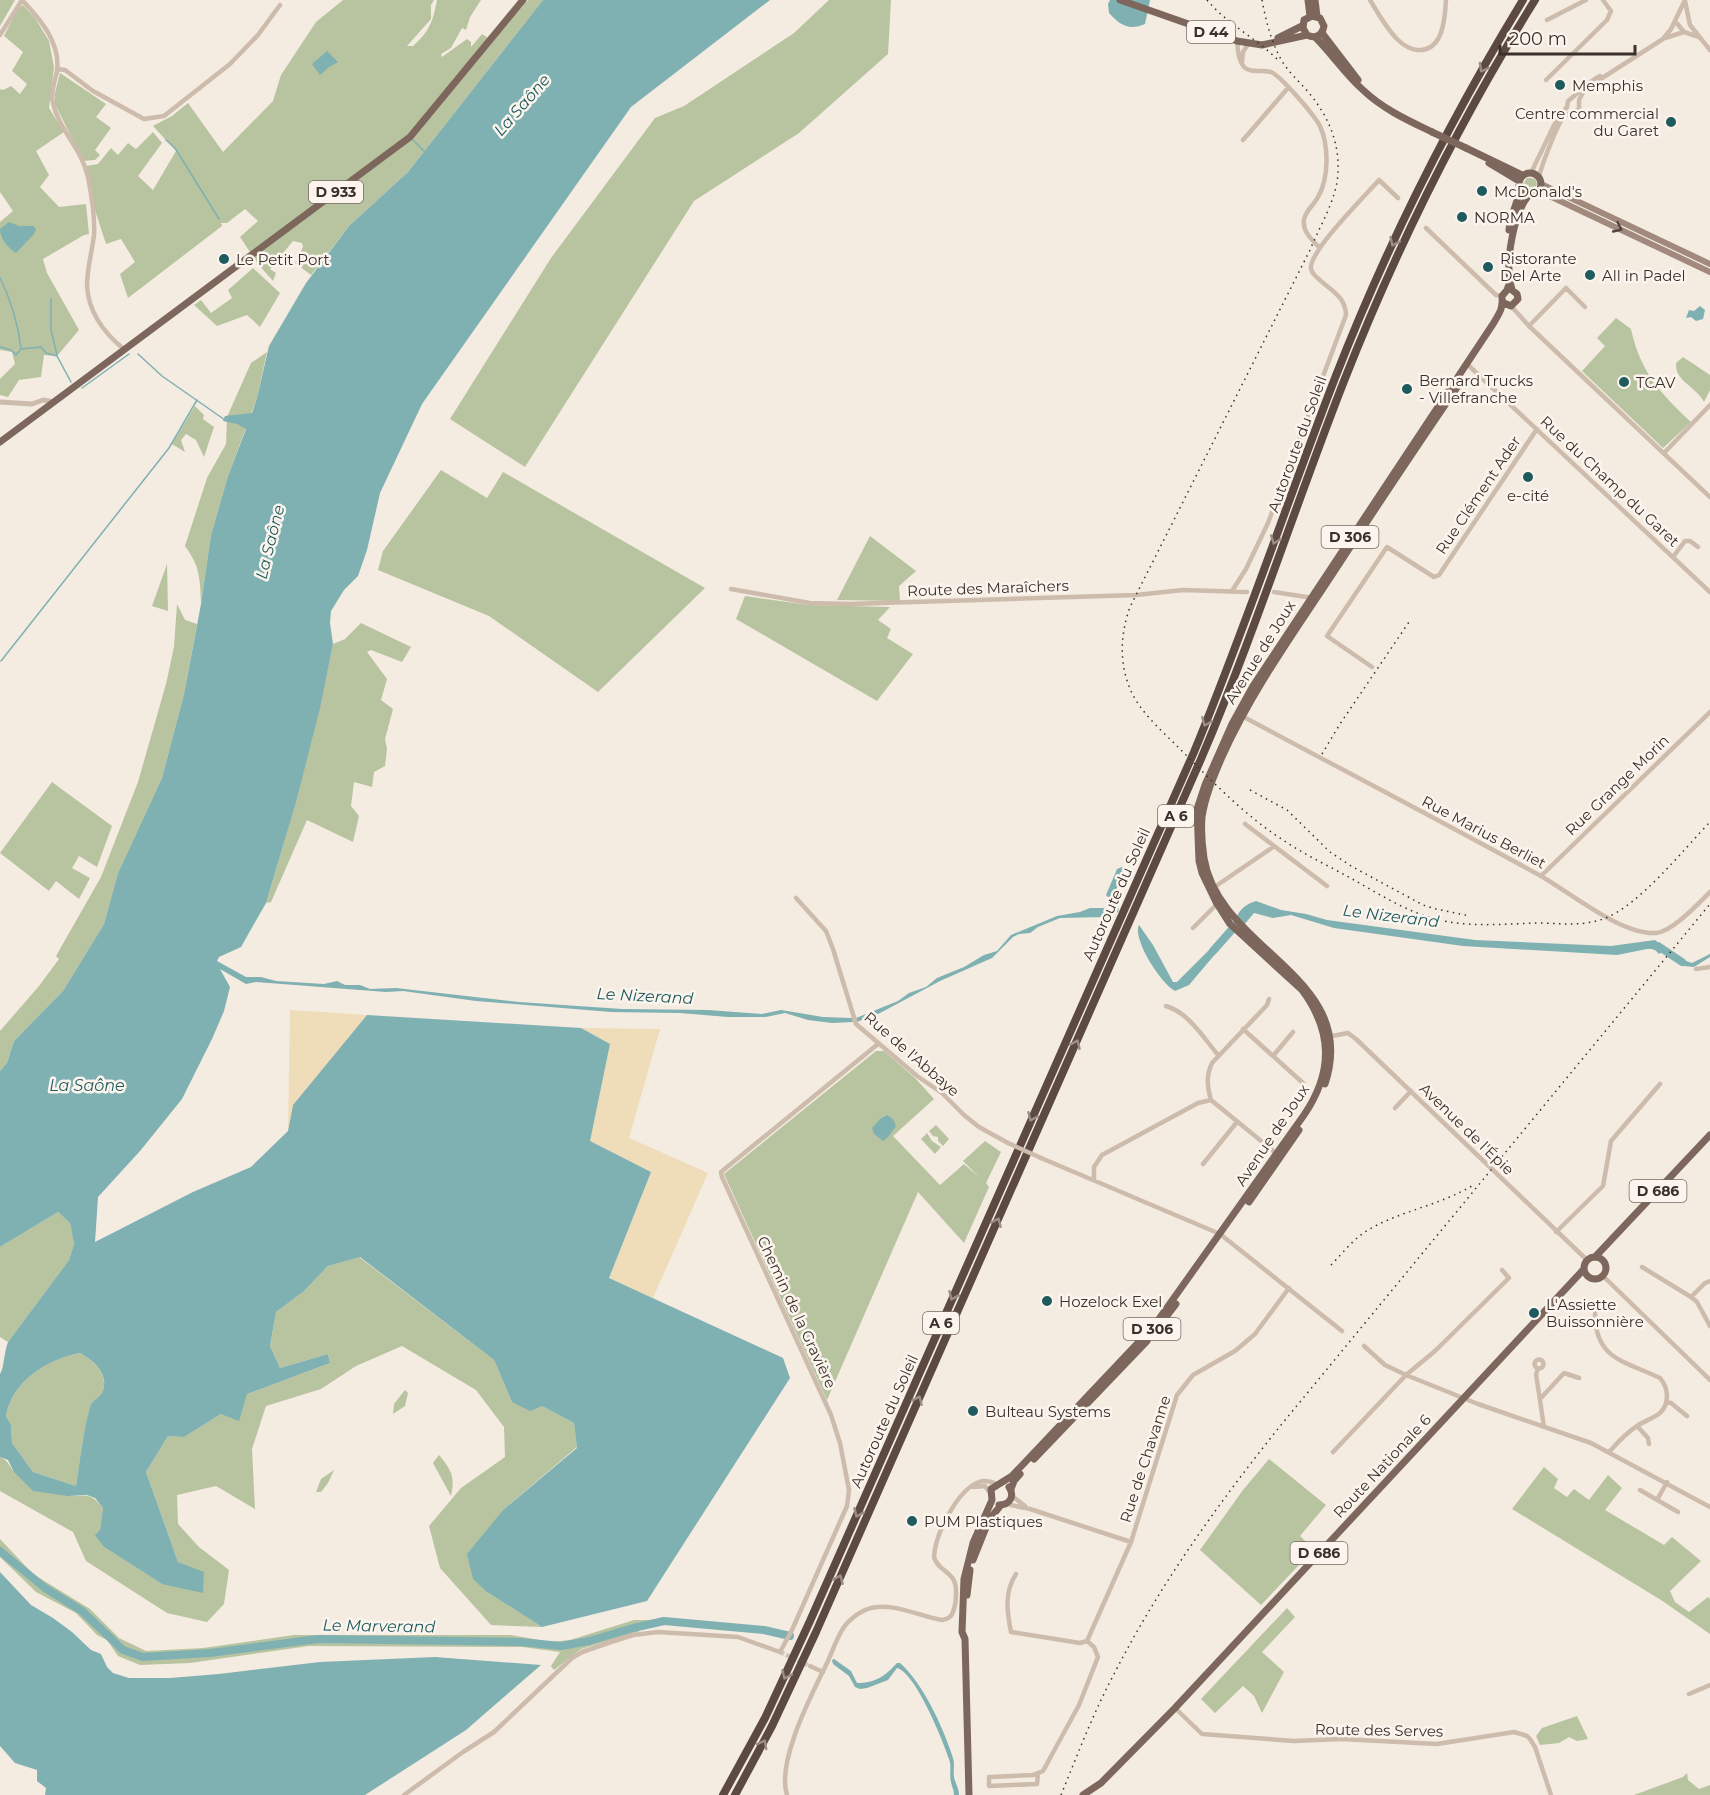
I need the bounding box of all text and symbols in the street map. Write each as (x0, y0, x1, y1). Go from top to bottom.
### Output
scale bar (1500, 18, 1635, 56)
road number: D 44 (1187, 21, 1235, 43)
text: 200 m (1509, 28, 1567, 50)
one-way arrow (1479, 62, 1490, 73)
water label: La Saône (490, 70, 554, 140)
place label: Memphis (1572, 76, 1643, 95)
marker: Memphis (1553, 78, 1567, 92)
place label: Centre commercial du Garet (1515, 104, 1659, 140)
marker: Centre commercial du Garet (1664, 115, 1678, 129)
road number: D 933 (309, 181, 363, 203)
place label: McDonald's (1494, 182, 1582, 201)
marker: McDonald's (1475, 184, 1489, 198)
place label: NORMA (1474, 208, 1535, 227)
marker: NORMA (1455, 210, 1469, 224)
one-way arrow (1612, 221, 1623, 233)
one-way arrow (1389, 235, 1401, 246)
place label: Ristorante Del Arte (1500, 249, 1577, 285)
place label: Le Petit Port (236, 250, 330, 269)
marker: Le Petit Port (217, 252, 231, 266)
marker: Ristorante Del Arte (1481, 260, 1495, 274)
place label: All in Padel (1602, 266, 1686, 285)
marker: All in Padel (1583, 268, 1597, 282)
place label: Bernard Trucks - Villefranche (1419, 371, 1533, 407)
street label: Autoroute du Soleil (1263, 373, 1331, 515)
place label: TCAV (1636, 373, 1676, 392)
marker: TCAV (1617, 375, 1631, 389)
marker: Bernard Trucks - Villefranche (1400, 382, 1414, 396)
street label: Rue du Champ du Garet (1536, 412, 1684, 550)
street label: Rue Clément Ader (1431, 432, 1525, 558)
marker: e-cité (1521, 470, 1535, 484)
place label: e-cité (1507, 486, 1549, 505)
water label: La Saône (252, 503, 288, 581)
road number: D 306 (1322, 526, 1378, 548)
one-way arrow (1270, 534, 1283, 545)
street label: Route des Maraîchers (907, 576, 1069, 600)
street label: Avenue de Joux (1220, 597, 1300, 707)
one-way arrow (1201, 716, 1213, 727)
street label: Rue Grange Morin (1561, 731, 1673, 839)
street label: Rue Marius Berliet (1419, 791, 1549, 873)
road number: A 6 (1158, 805, 1194, 827)
street label: Autoroute du Soleil (1078, 824, 1154, 964)
water label: Le Nizerand (1342, 901, 1440, 931)
water label: Le Nizerand (596, 984, 694, 1008)
street label: Rue de l'Abbaye (860, 1007, 964, 1101)
one-way arrow (1068, 1039, 1080, 1050)
water label: La Saône (49, 1076, 125, 1095)
street label: Avenue de l'Épie (1416, 1079, 1518, 1179)
street label: Avenue de Joux (1231, 1080, 1313, 1190)
one-way arrow (1028, 1111, 1040, 1122)
road number: D 686 (1630, 1180, 1686, 1202)
one-way arrow (990, 1217, 1002, 1228)
street label: Chemin de la Gravière (753, 1233, 841, 1391)
one-way arrow (949, 1289, 961, 1300)
place label: Hozelock Exel (1059, 1292, 1162, 1311)
marker: Hozelock Exel (1040, 1294, 1054, 1308)
place label: L'Assiette Buissonnière (1546, 1295, 1644, 1331)
marker: L'Assiette Buissonnière (1527, 1306, 1541, 1320)
road number: A 6 (923, 1312, 959, 1334)
road number: D 306 (1124, 1318, 1180, 1340)
street label: Autoroute du Soleil (846, 1351, 922, 1491)
street label: Rue de Chavanne (1115, 1393, 1175, 1525)
one-way arrow (911, 1396, 923, 1407)
place label: Bulteau Systems (985, 1402, 1110, 1421)
marker: Bulteau Systems (966, 1404, 980, 1418)
street label: Route Nationale 6 (1329, 1410, 1435, 1522)
one-way arrow (853, 1506, 865, 1517)
place label: PUM Plastiques (924, 1512, 1043, 1531)
marker: PUM Plastiques (905, 1514, 919, 1528)
road number: D 686 (1290, 1542, 1348, 1564)
one-way arrow (832, 1574, 844, 1585)
water label: Le Marverand (322, 1616, 436, 1636)
one-way arrow (781, 1668, 793, 1679)
street label: Route des Serves (1315, 1719, 1443, 1741)
one-way arrow (756, 1739, 767, 1750)

